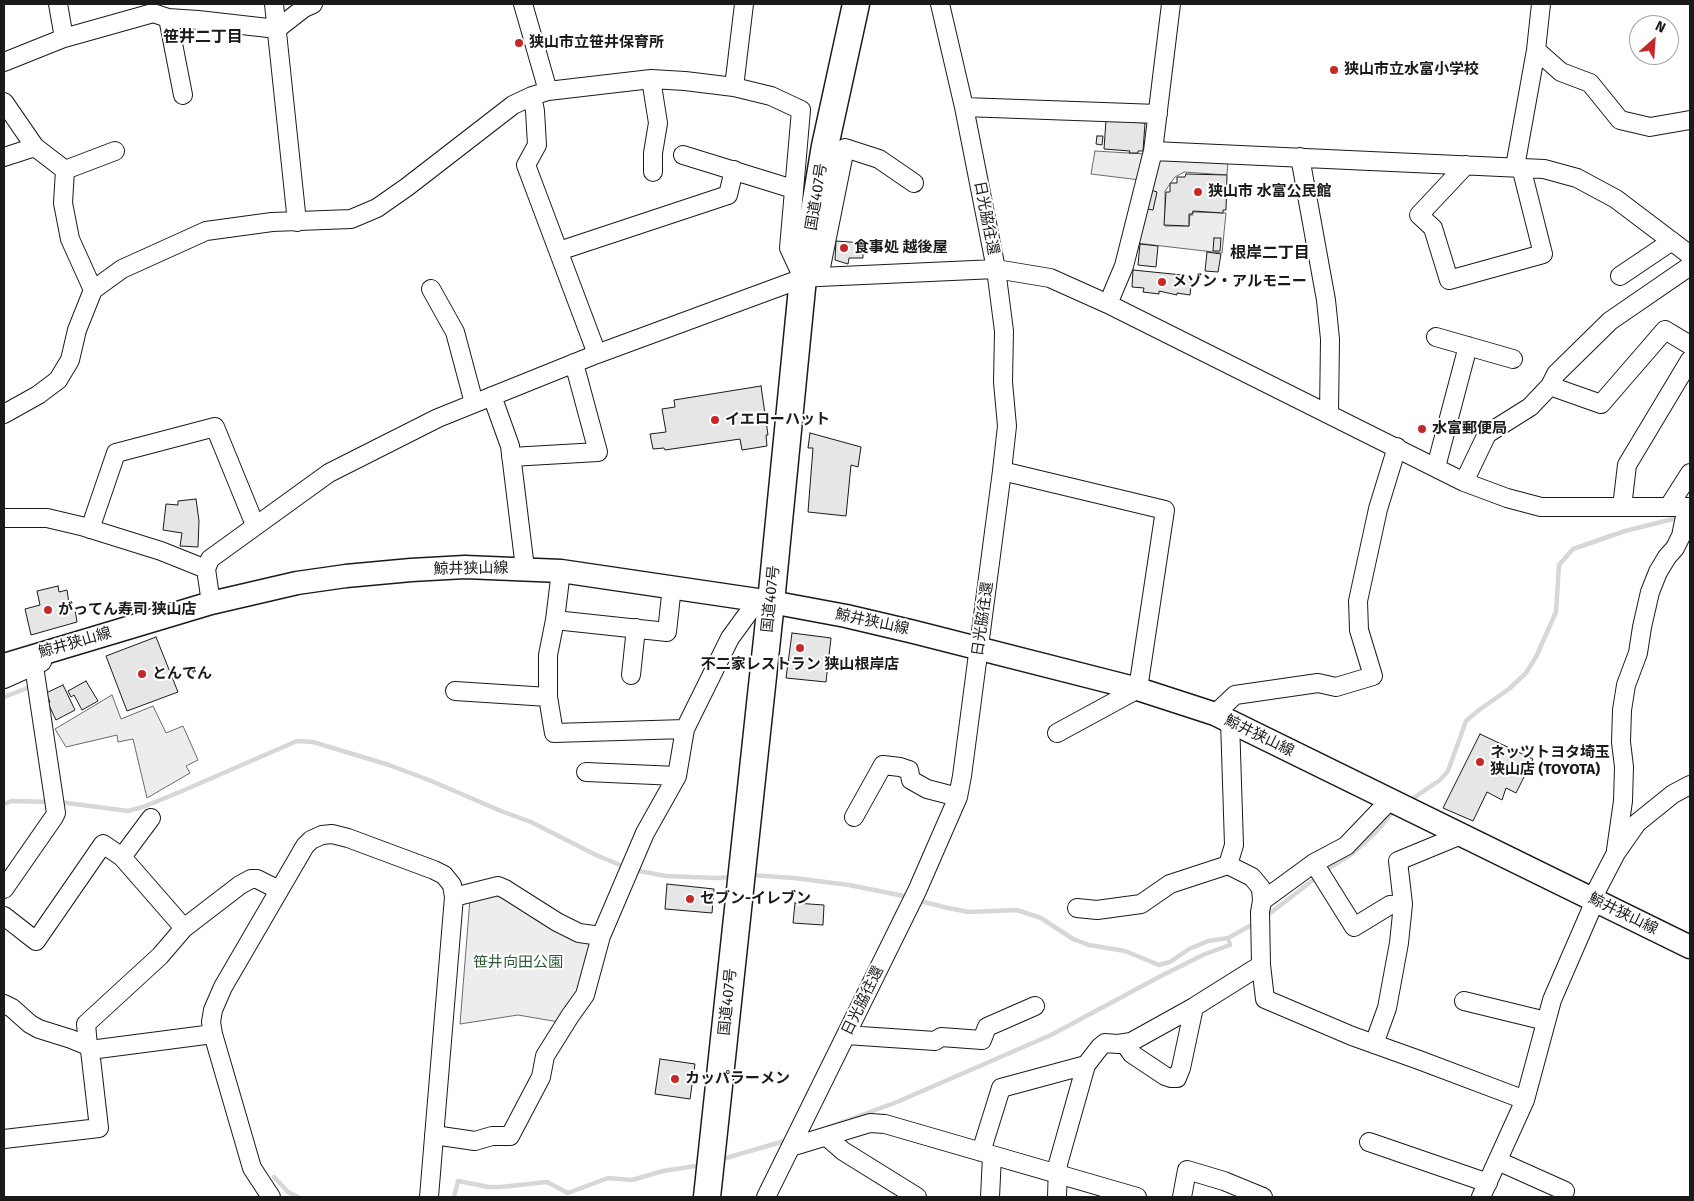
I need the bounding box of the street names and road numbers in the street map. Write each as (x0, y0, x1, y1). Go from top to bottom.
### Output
street label: 国道407号 (803, 162, 831, 232)
street label: 日光脇往還 (970, 179, 1002, 257)
street label: 鯨井狭山線 (433, 559, 509, 579)
street label: 国道407号 (759, 564, 783, 634)
street label: 日光脇往還 (969, 581, 997, 657)
street label: 鯨井狭山線 (833, 605, 911, 639)
street label: 鯨井狭山線 (36, 624, 114, 662)
street label: 鯨井狭山線 (1221, 711, 1297, 761)
street label: 鯨井狭山線 (1585, 889, 1661, 939)
street label: 日光脇往還 (838, 963, 888, 1039)
street label: 国道407号 (716, 967, 740, 1037)

